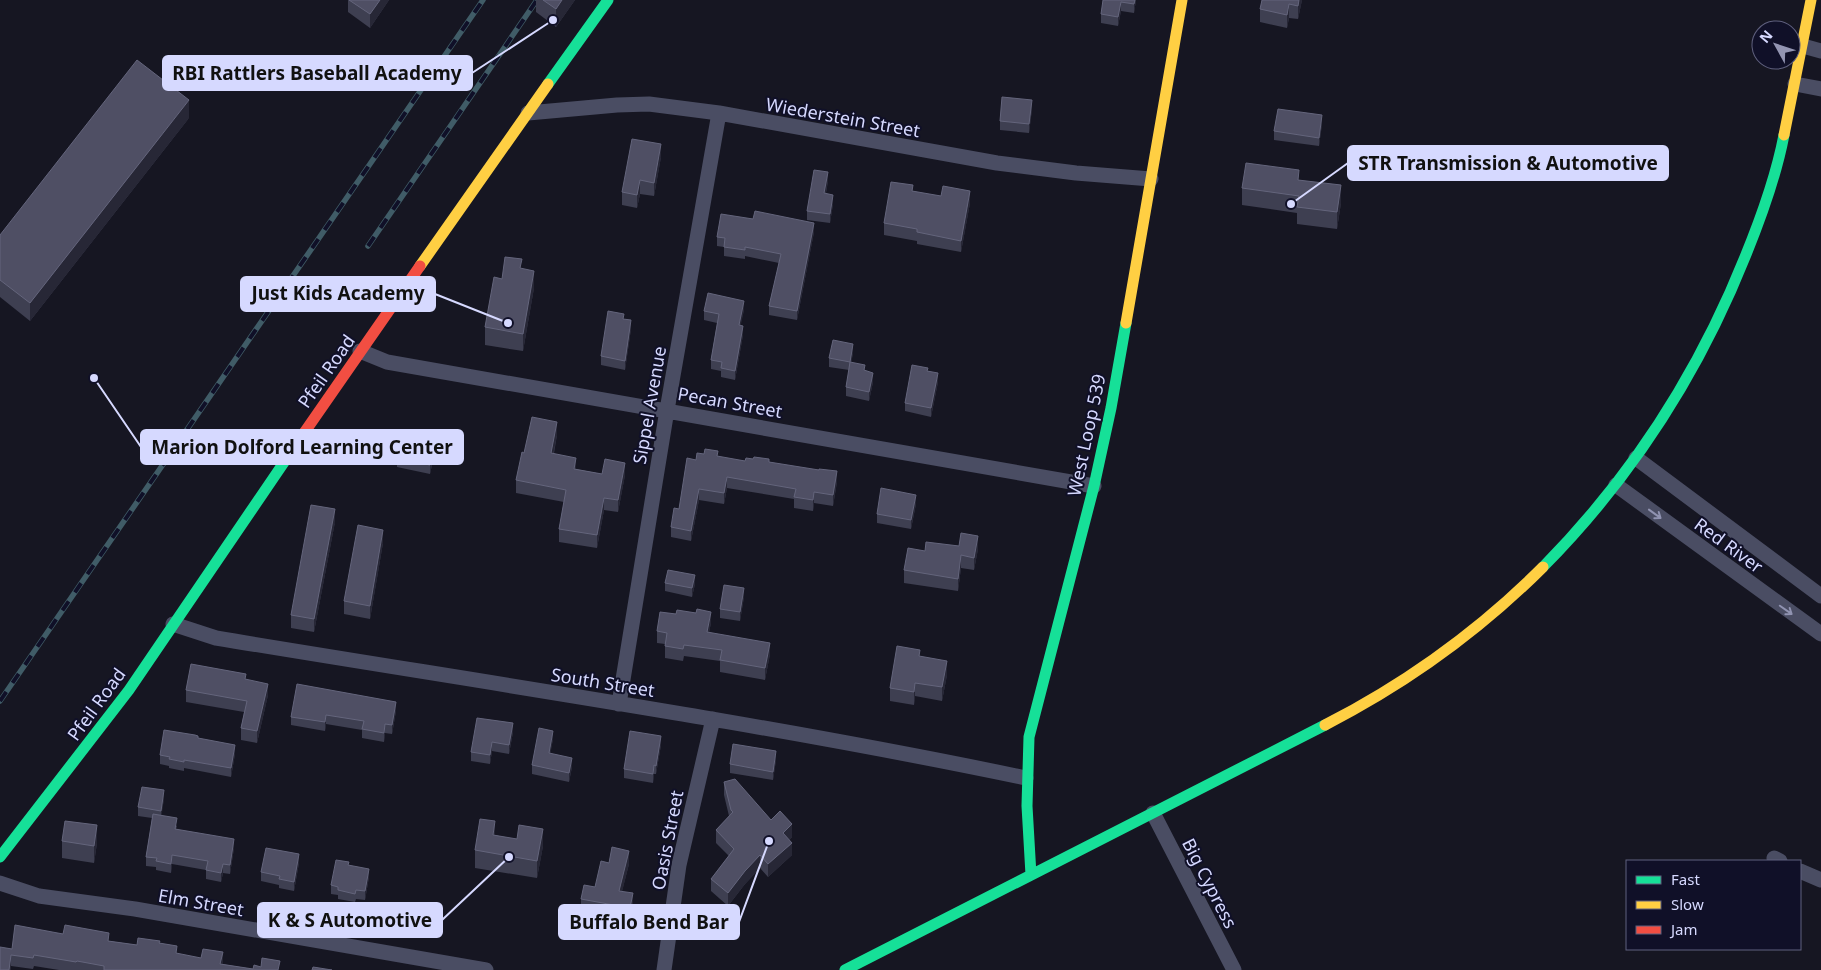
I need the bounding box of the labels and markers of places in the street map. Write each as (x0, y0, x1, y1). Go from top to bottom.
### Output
callout: RBI Rattlers Baseball Academy (163, 56, 472, 90)
callout: STR Transmission & Automotive (1348, 146, 1668, 180)
callout: Just Kids Academy (241, 277, 435, 311)
callout: Marion Dolford Learning Center (141, 430, 463, 464)
callout: K & S Automotive (258, 903, 442, 937)
callout: Buffalo Bend Bar (559, 905, 739, 939)

